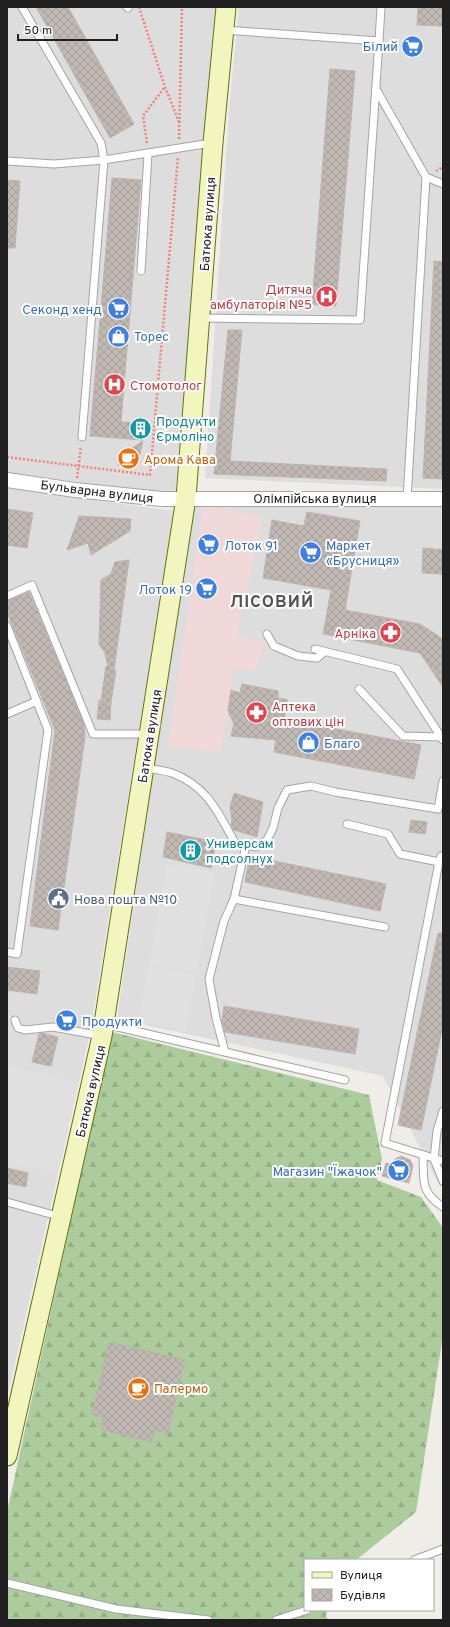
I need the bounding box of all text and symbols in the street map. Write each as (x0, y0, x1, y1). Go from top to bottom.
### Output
scale bar (18, 16, 117, 42)
text: 50 m (24, 23, 52, 39)
supermarket icon: Білий (400, 33, 426, 59)
place label: Білий (363, 40, 398, 56)
street label: Батюка вулиця (198, 176, 220, 272)
place label: Дитяча амбулаторія №5 (210, 283, 312, 314)
hospital icon: Дитяча амбулаторія №5 (314, 283, 340, 309)
supermarket icon: Секонд хенд (105, 296, 131, 322)
place label: Секонд хенд (22, 303, 102, 319)
shop icon: Торес (106, 323, 132, 349)
place label: Торес (134, 330, 169, 346)
hospital icon: Стомотолог (101, 372, 127, 398)
place label: Стомотолог (130, 379, 202, 395)
building icon: Продукти Єрмоліно (127, 415, 153, 441)
place label: Продукти Єрмоліно (156, 415, 216, 446)
cafe icon: Арома Кава (116, 446, 142, 472)
place label: Арома Кава (144, 453, 216, 469)
street label: Бульварна вулиця (39, 478, 154, 508)
street label: Олімпійська вулиця (253, 492, 377, 508)
supermarket icon: Лоток 91 (196, 532, 222, 558)
place label: Лоток 91 (224, 539, 278, 555)
supermarket icon: Маркет «Брусниця» (298, 539, 324, 565)
place label: Маркет «Брусниця» (326, 539, 400, 570)
supermarket icon: Лоток 19 (194, 576, 220, 602)
place label: Лоток 19 (138, 583, 192, 599)
district label: ЛІСОВИЙ (230, 591, 314, 614)
pharmacy icon: Арніка (378, 620, 404, 646)
place label: Арніка (335, 627, 376, 643)
street label: Батюка вулиця (136, 688, 166, 784)
pharmacy icon: Аптека оптових цін (243, 700, 269, 726)
place label: Аптека оптових цін (272, 700, 344, 731)
shop icon: Благо (296, 730, 322, 756)
place label: Благо (324, 737, 360, 753)
building icon: Универсам подсолнух (177, 837, 203, 863)
place label: Универсам подсолнух (206, 837, 274, 868)
public building icon: Нова пошта №10 (45, 886, 71, 912)
place label: Нова пошта №10 (74, 893, 177, 909)
supermarket icon: Продукти (53, 1008, 79, 1034)
place label: Продукти (82, 1015, 142, 1031)
street label: Батюка вулиця (74, 1044, 110, 1139)
supermarket icon: Магазин "Їжачок" (385, 1158, 411, 1184)
place label: Магазин "Їжачок" (273, 1163, 382, 1181)
cafe icon: Палермо (125, 1375, 151, 1401)
place label: Палермо (154, 1382, 208, 1398)
legend (304, 1559, 434, 1611)
text: Вулиця (340, 1568, 382, 1584)
text: Будівля (340, 1588, 386, 1604)

